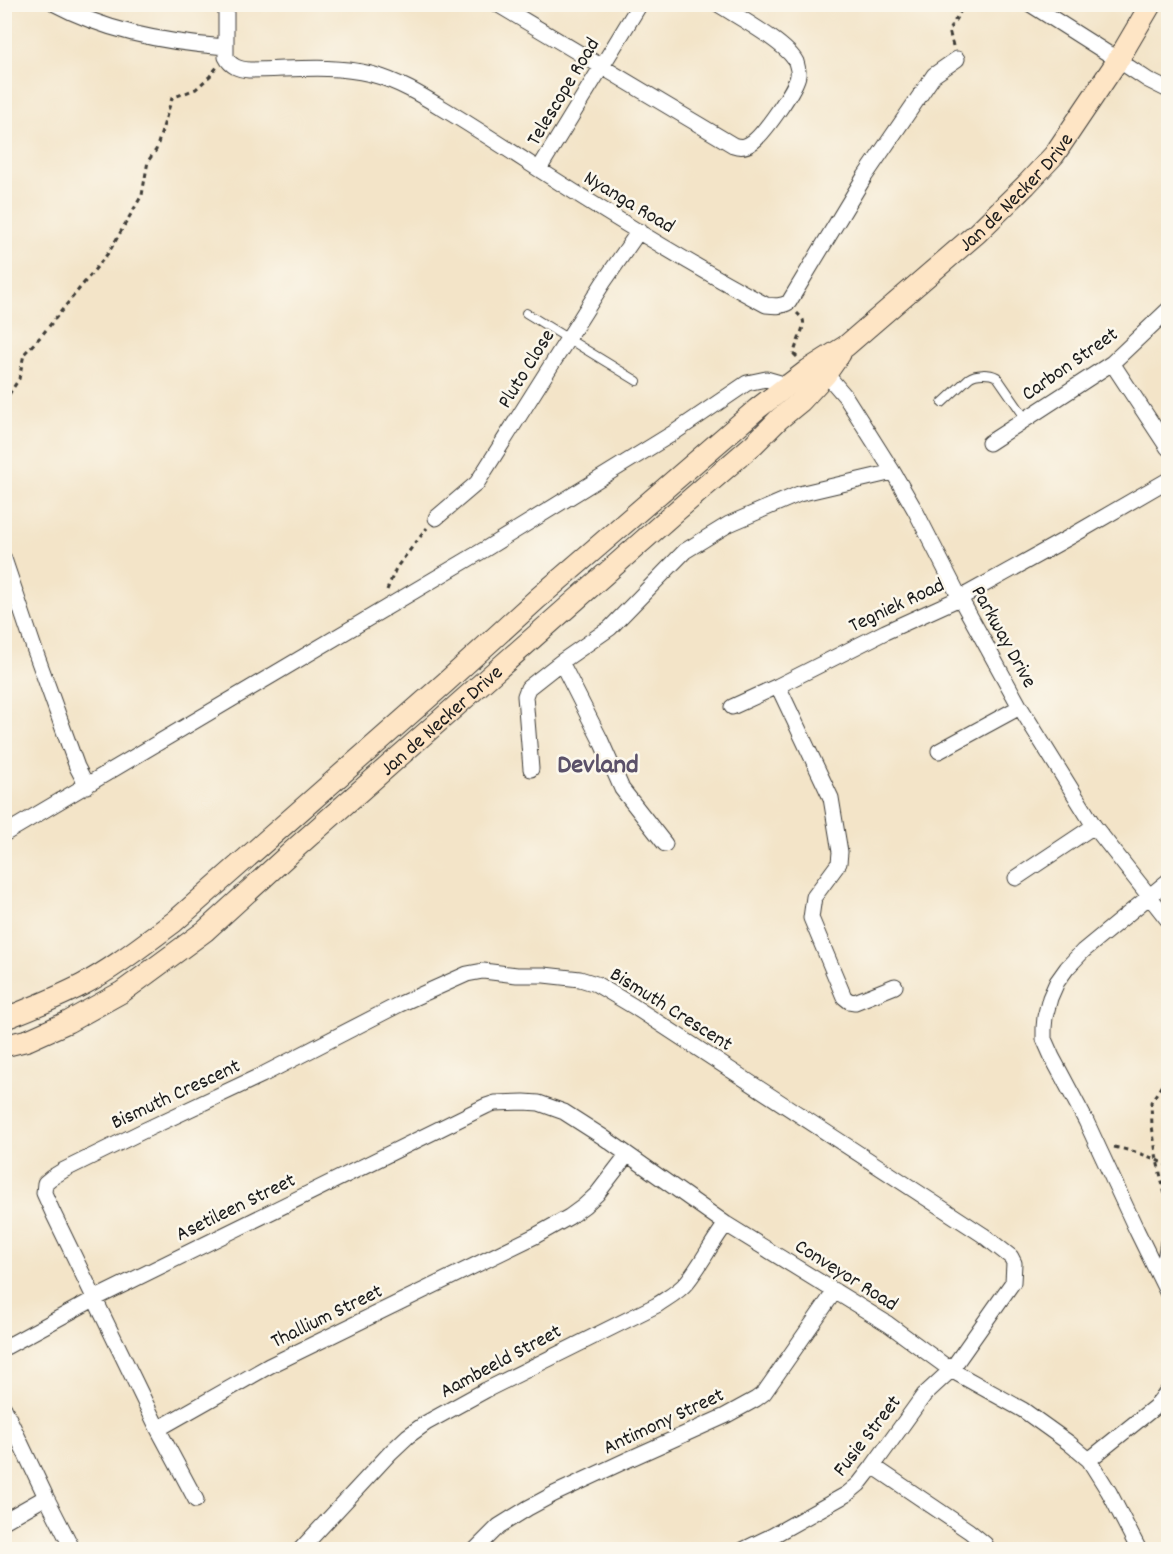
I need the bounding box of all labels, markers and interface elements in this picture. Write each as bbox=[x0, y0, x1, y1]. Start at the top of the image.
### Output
street label: Telescope Road bbox=[520, 33, 609, 152]
street label: Jan de Necker Drive bbox=[953, 128, 1083, 260]
street label: Nyanga Road bbox=[577, 165, 680, 243]
street label: Carbon Street bbox=[1016, 321, 1125, 410]
street label: Pluto Close bbox=[491, 324, 564, 415]
street label: Tegniek Road bbox=[845, 572, 950, 642]
street label: Parkway Drive bbox=[962, 581, 1043, 694]
street label: Jan de Necker Drive bbox=[375, 659, 511, 784]
district label: Devland bbox=[557, 747, 639, 786]
street label: Bismuth Crescent bbox=[603, 961, 738, 1060]
street label: Bismuth Crescent bbox=[107, 1053, 246, 1139]
street label: Asetileen Street bbox=[171, 1167, 302, 1251]
street label: Conveyor Road bbox=[788, 1233, 903, 1320]
street label: Thallium Street bbox=[266, 1278, 388, 1358]
street label: Aambeeld Street bbox=[435, 1318, 568, 1407]
street label: Antimony Street bbox=[599, 1381, 730, 1464]
street label: Fusie Street bbox=[827, 1390, 910, 1484]

